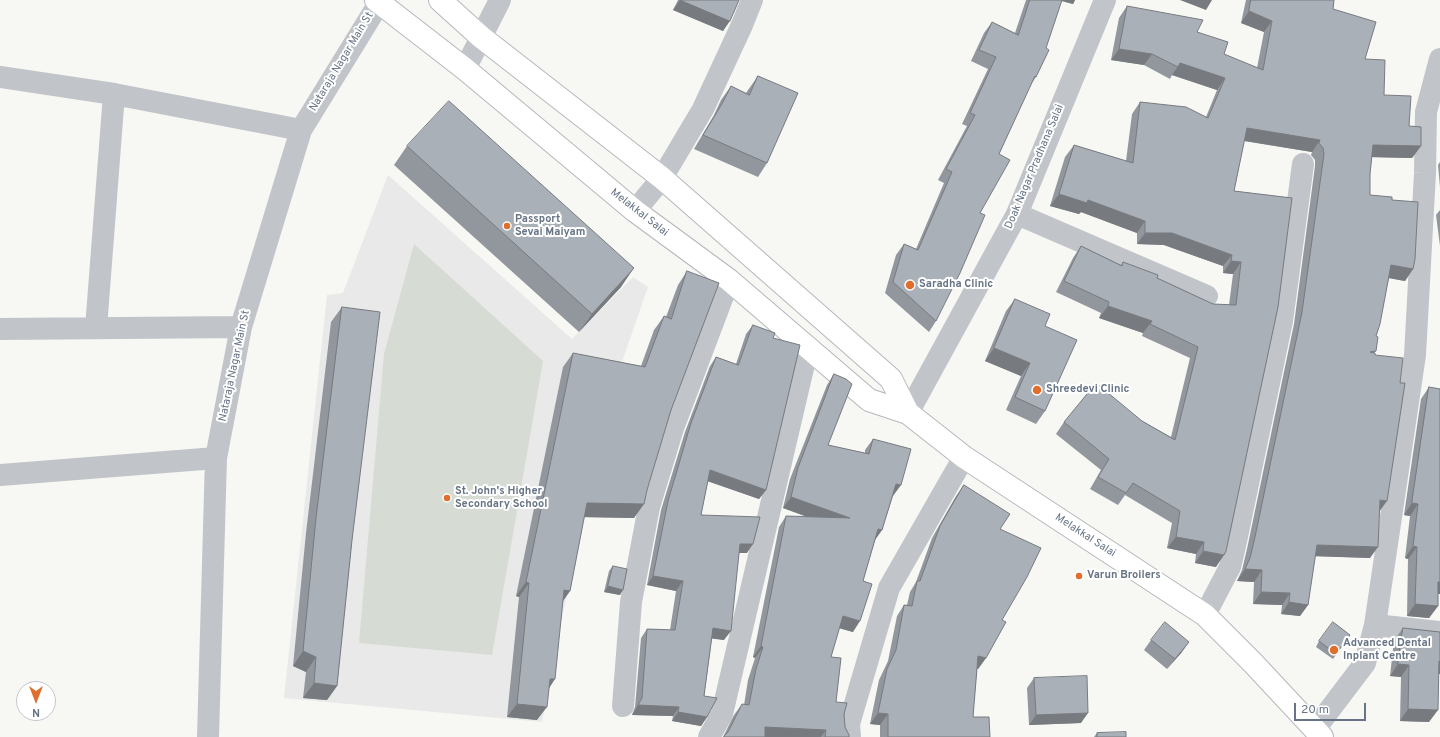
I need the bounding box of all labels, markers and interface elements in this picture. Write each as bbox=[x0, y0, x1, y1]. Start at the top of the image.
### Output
street label: Nataraja Nagar Main St bbox=[307, 10, 377, 114]
street label: Doak Nagar Pradhana Salai bbox=[1003, 103, 1067, 231]
street label: Melakkal Salai bbox=[607, 186, 671, 240]
place label: Passport Sevai Maiyam bbox=[515, 213, 585, 239]
marker: Passport Sevai Maiyam bbox=[502, 221, 512, 231]
place label: Saradha Clinic bbox=[919, 278, 993, 292]
marker: Saradha Clinic bbox=[904, 279, 916, 291]
street label: Nataraja Nagar Main St bbox=[217, 309, 253, 423]
place label: Shreedevi Clinic bbox=[1046, 383, 1129, 397]
marker: Shreedevi Clinic bbox=[1031, 384, 1043, 396]
place label: St. John's Higher Secondary School bbox=[455, 485, 548, 511]
marker: St. John's Higher Secondary School bbox=[442, 493, 452, 503]
street label: Melakkal Salai bbox=[1052, 511, 1118, 561]
place label: Varun Broilers bbox=[1087, 569, 1161, 583]
marker: Varun Broilers bbox=[1074, 571, 1084, 581]
place label: Advanced Dental Inplant Centre bbox=[1343, 637, 1431, 663]
marker: Advanced Dental Inplant Centre bbox=[1328, 644, 1340, 656]
north arrow bbox=[16, 681, 56, 721]
scale bar bbox=[1296, 695, 1368, 721]
text: 20 m bbox=[1301, 702, 1329, 718]
text: N bbox=[32, 705, 40, 719]

